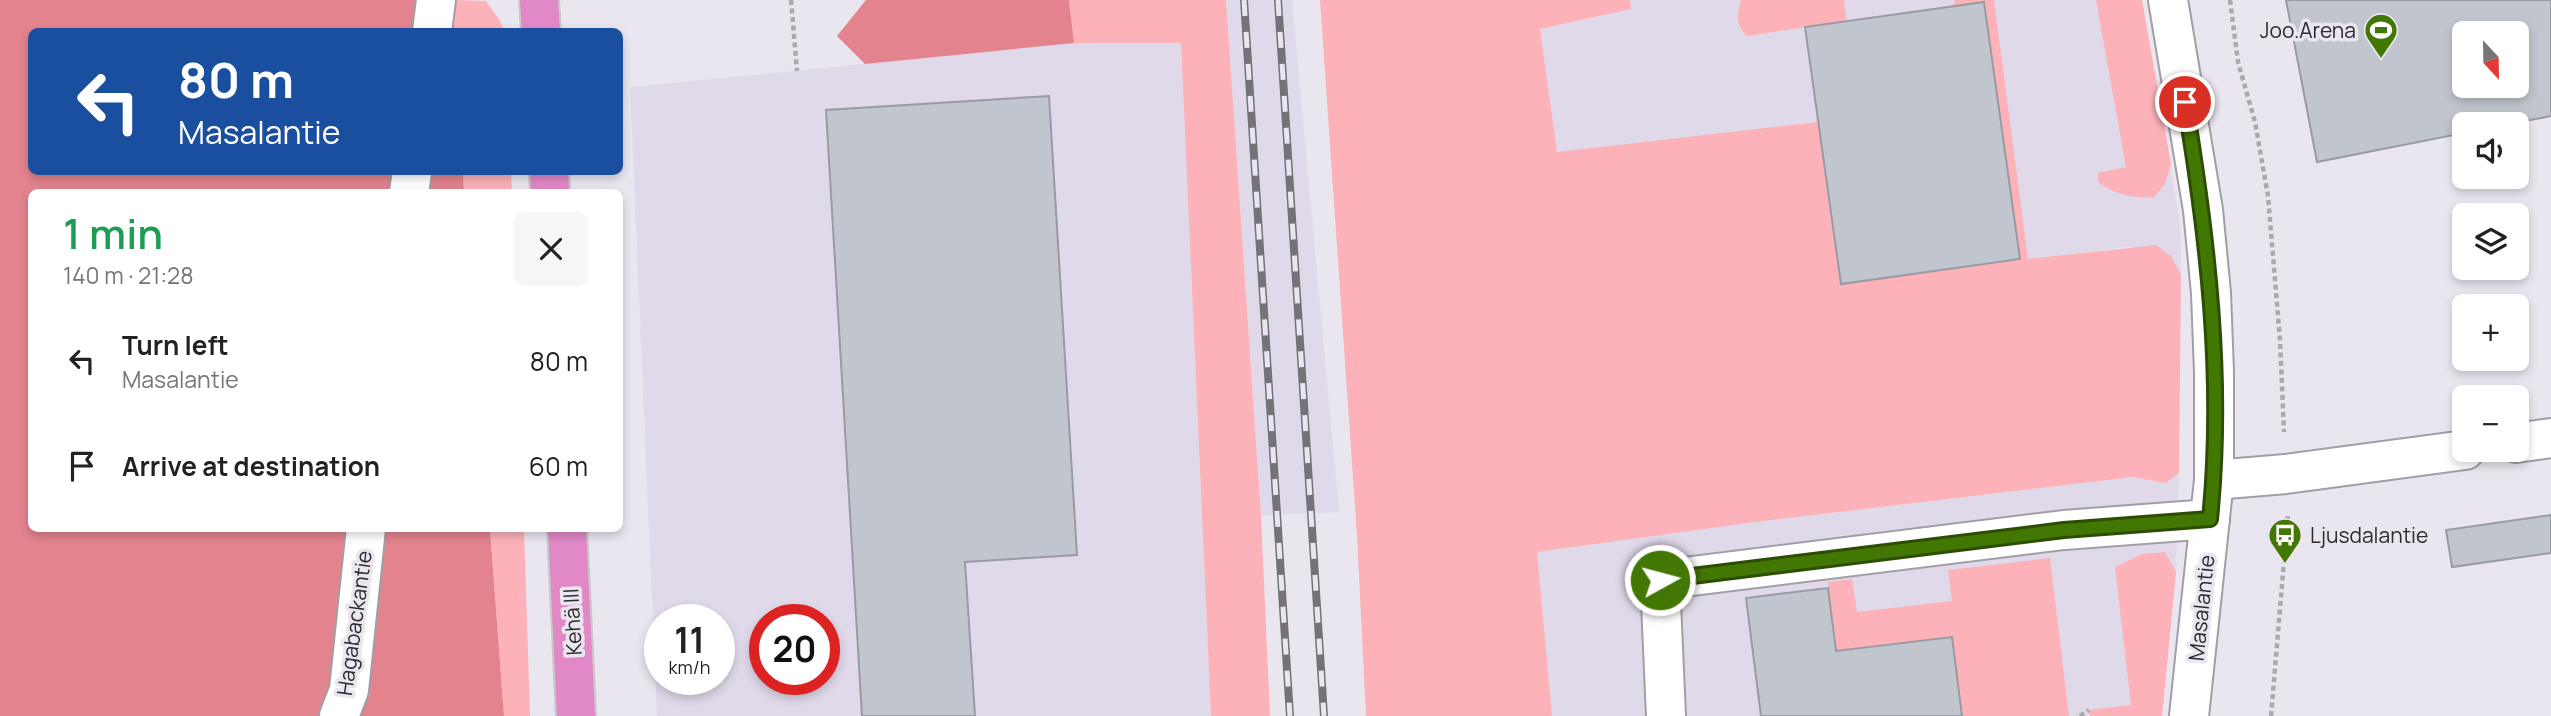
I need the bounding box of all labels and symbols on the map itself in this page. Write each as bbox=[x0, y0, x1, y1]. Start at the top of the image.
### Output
sports icon: Joo.Arena bbox=[2362, 11, 2400, 60]
place label: Joo.Arena bbox=[2260, 16, 2356, 44]
north arrow bbox=[2452, 21, 2529, 98]
pin bbox=[2155, 72, 2215, 132]
bus stop icon: Ljusdalantie bbox=[2266, 516, 2304, 565]
place label: Ljusdalantie bbox=[2310, 521, 2428, 549]
position arrow bbox=[1623, 543, 1697, 617]
street label: Hagabackantie bbox=[330, 549, 378, 697]
street label: Masalantie bbox=[2182, 554, 2220, 662]
street label: Kehä III bbox=[556, 588, 588, 656]
speed limit sign: 20 bbox=[749, 604, 840, 695]

